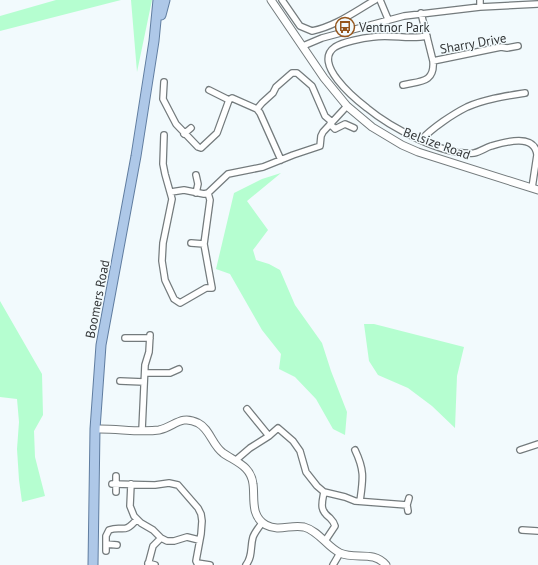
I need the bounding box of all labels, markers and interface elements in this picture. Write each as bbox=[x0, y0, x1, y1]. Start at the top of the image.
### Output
bus stop icon: Ventnor Park bbox=[334, 16, 356, 38]
place label: Ventnor Park bbox=[358, 19, 430, 36]
street label: Sharry Drive bbox=[438, 29, 508, 58]
street label: Belsize Road bbox=[401, 123, 473, 163]
street label: Boomers Road bbox=[82, 258, 113, 340]

